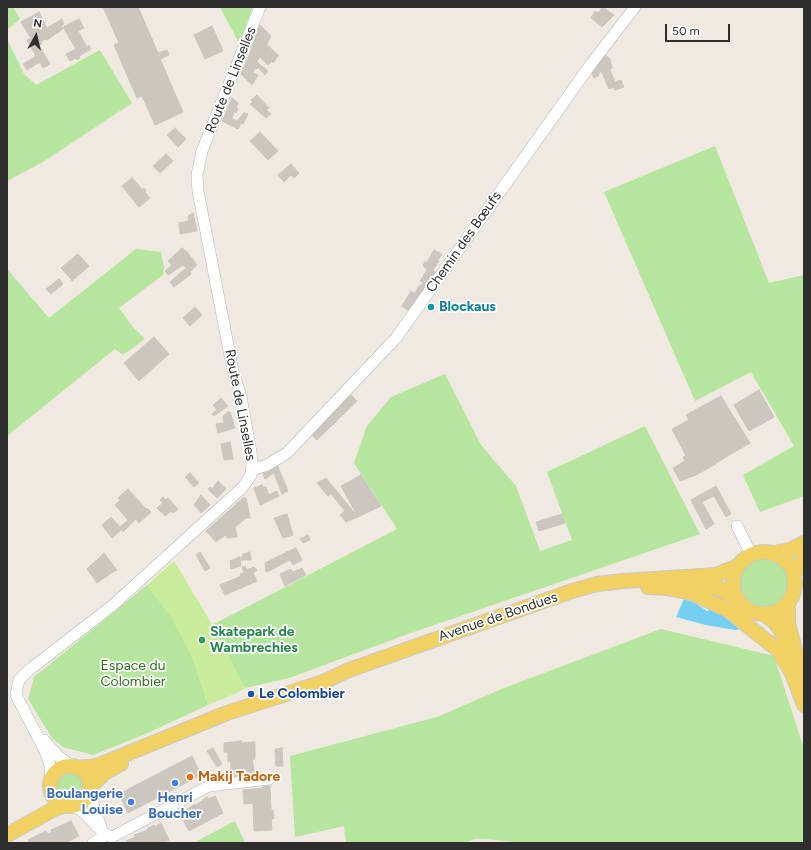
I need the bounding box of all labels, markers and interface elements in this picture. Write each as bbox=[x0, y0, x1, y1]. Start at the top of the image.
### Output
north arrow bbox=[16, 16, 56, 56]
scale bar bbox=[667, 16, 732, 42]
text: N bbox=[33, 17, 43, 31]
street label: Route de Linselles bbox=[202, 24, 260, 136]
text: 50 m bbox=[672, 24, 700, 38]
street label: Chemin des Bœufs bbox=[423, 188, 505, 296]
place label: Blockaus bbox=[439, 299, 496, 315]
marker: Blockaus bbox=[426, 302, 436, 312]
street label: Route de Linselles bbox=[221, 348, 259, 462]
street label: Avenue de Bondues bbox=[436, 589, 560, 645]
place label: Skatepark de Wambrechies bbox=[210, 624, 298, 656]
marker: Skatepark de Wambrechies bbox=[197, 635, 207, 645]
park label: Espace du Colombier bbox=[100, 658, 166, 690]
place label: Le Colombier bbox=[259, 686, 345, 702]
marker: Le Colombier bbox=[246, 689, 256, 699]
place label: Makij Tadore bbox=[198, 769, 280, 785]
marker: Makij Tadore bbox=[185, 772, 195, 782]
marker: Henri Boucher bbox=[170, 778, 180, 788]
place label: Boulangerie Louise bbox=[47, 786, 123, 818]
place label: Henri Boucher bbox=[148, 790, 202, 822]
marker: Boulangerie Louise bbox=[126, 797, 136, 807]

